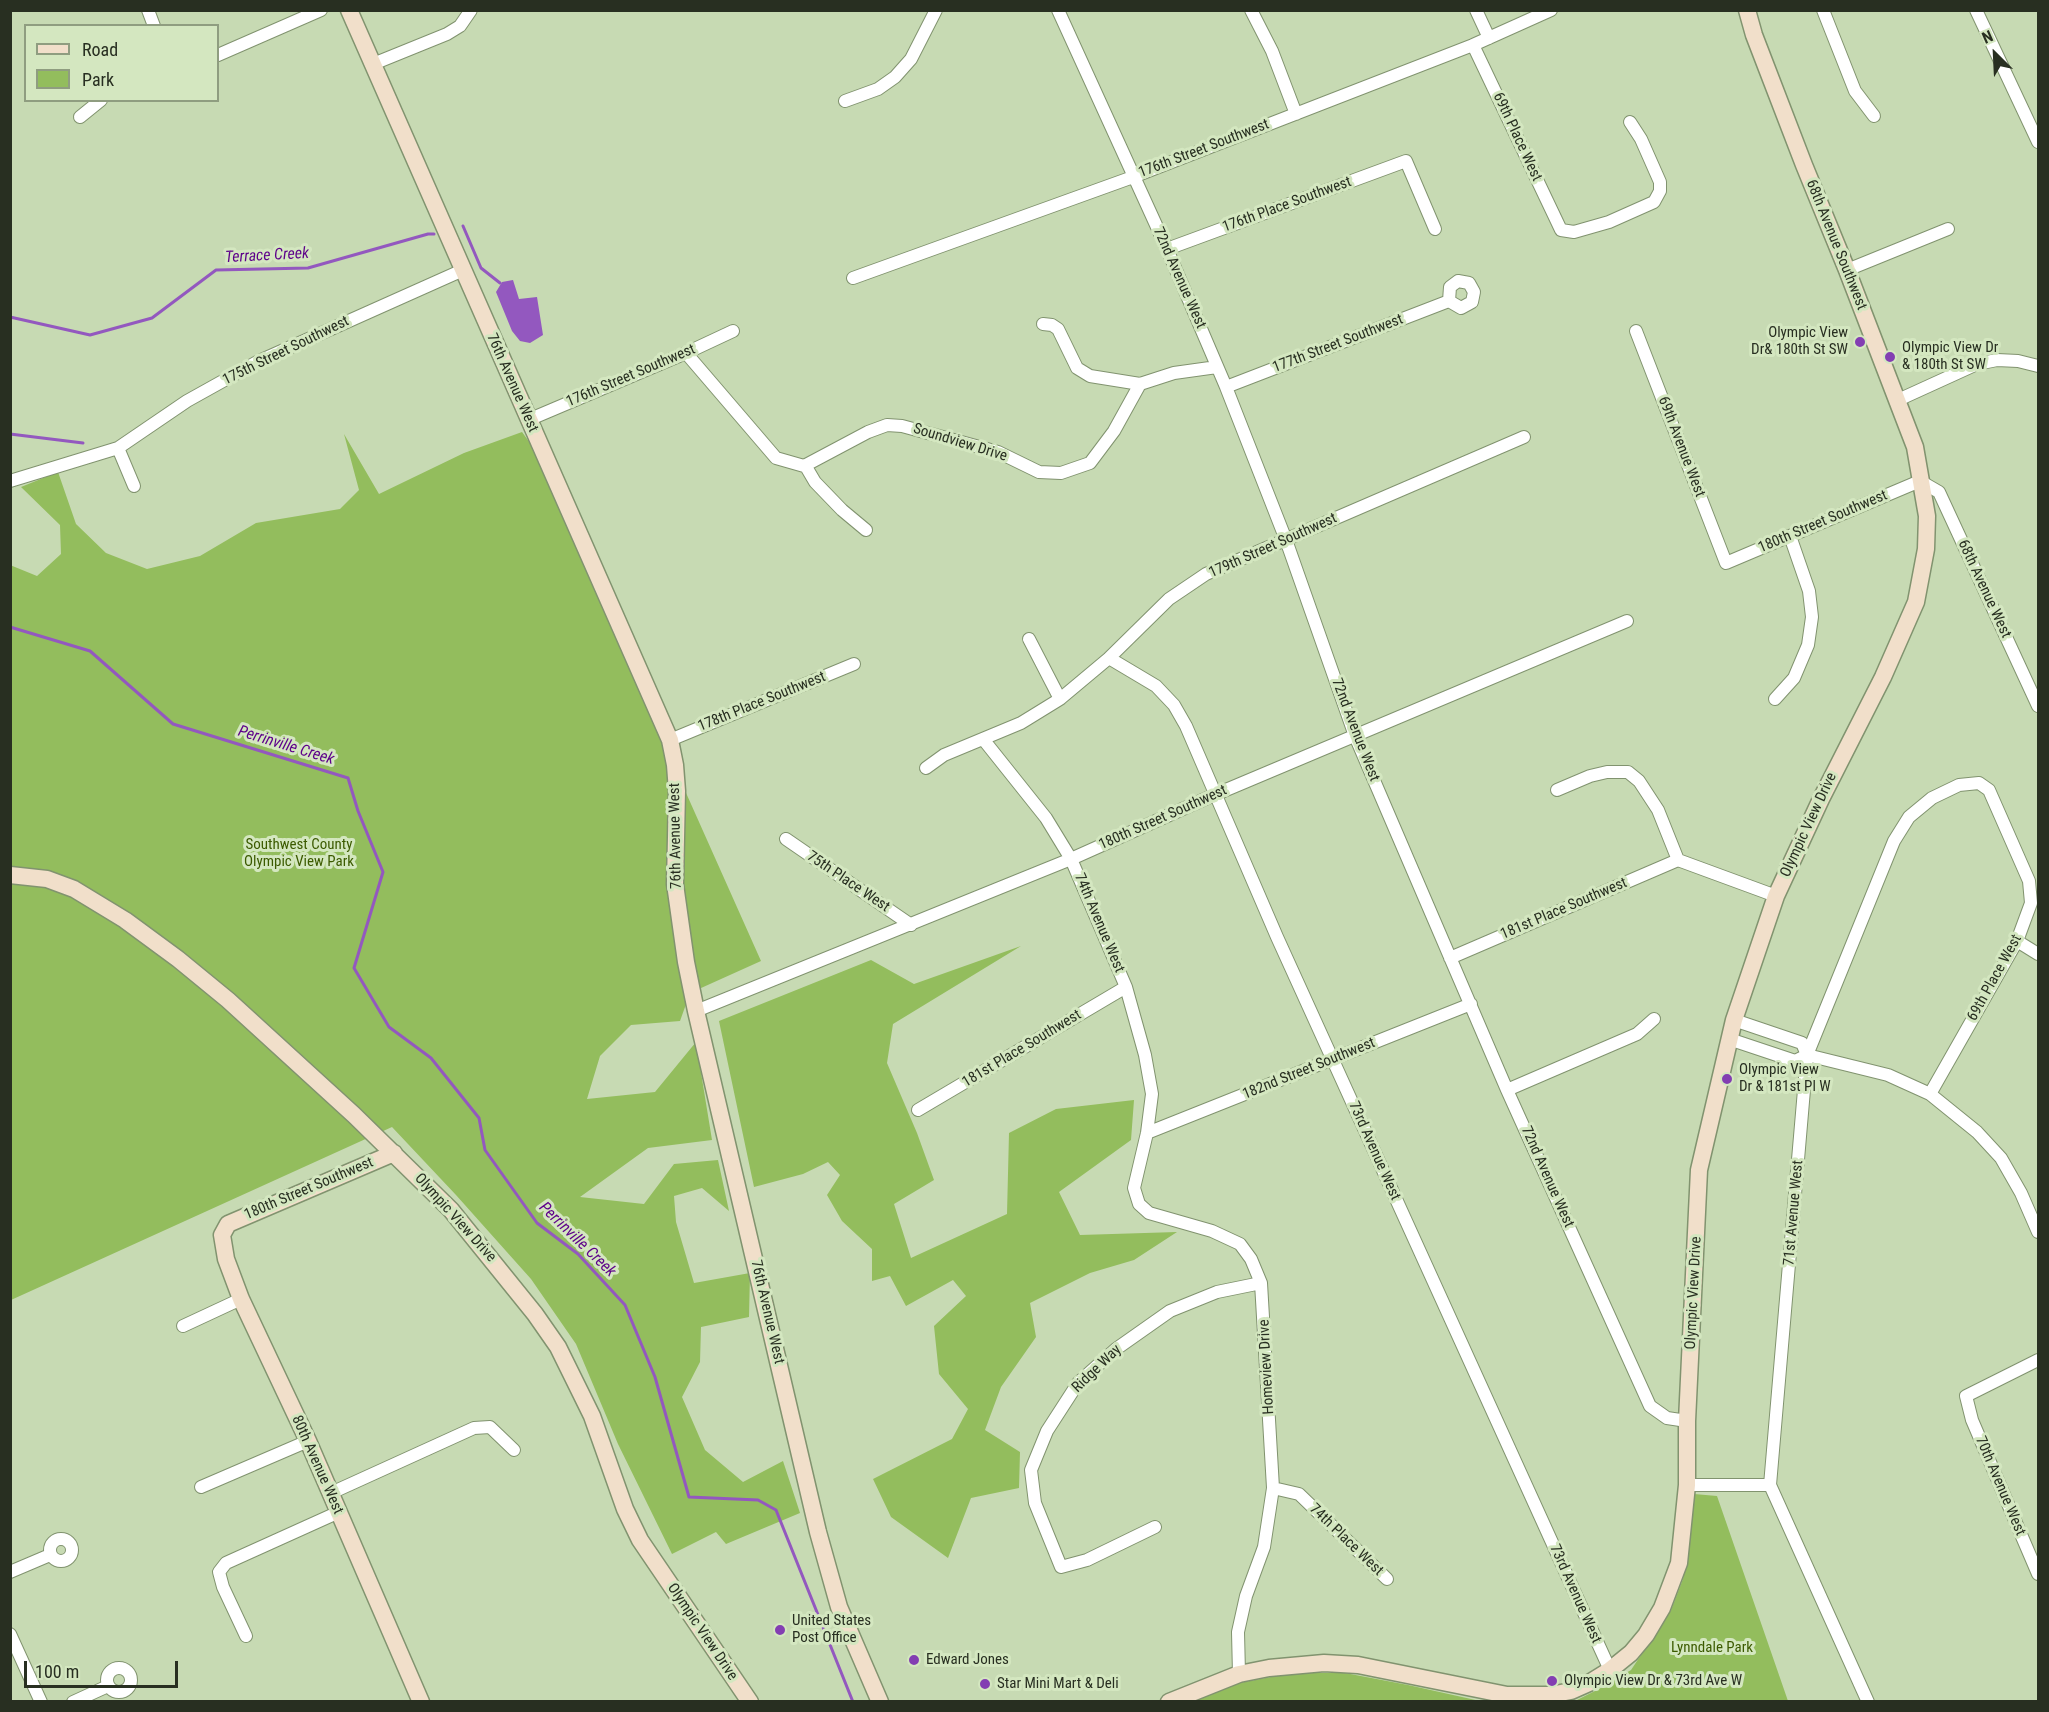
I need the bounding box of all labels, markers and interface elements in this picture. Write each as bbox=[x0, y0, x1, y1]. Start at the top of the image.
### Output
legend bbox=[24, 24, 219, 102]
north arrow bbox=[1965, 24, 2025, 84]
text: N bbox=[1979, 26, 1996, 48]
text: Road bbox=[82, 39, 118, 60]
text: Park bbox=[82, 69, 114, 90]
street label: 69th Place West bbox=[1489, 90, 1545, 184]
street label: 176th Street Southwest bbox=[1136, 116, 1272, 182]
street label: 176th Place Southwest bbox=[1220, 173, 1354, 237]
street label: 68th Avenue Southwest bbox=[1802, 177, 1870, 313]
street label: 72nd Avenue West bbox=[1149, 225, 1209, 331]
water label: Terrace Creek bbox=[224, 244, 310, 268]
street label: 177th Street Southwest bbox=[1270, 311, 1406, 377]
street label: 175th Street Southwest bbox=[220, 313, 352, 389]
place label: Olympic View Dr& 180th St SW bbox=[1751, 324, 1848, 359]
street label: 76th Avenue West bbox=[482, 331, 542, 435]
marker: Olympic View Dr& 180th St SW bbox=[1853, 335, 1867, 349]
place label: Olympic View Dr & 180th St SW bbox=[1902, 339, 1998, 374]
street label: 176th Street Southwest bbox=[564, 341, 698, 411]
marker: Olympic View Dr & 180th St SW bbox=[1883, 350, 1897, 364]
street label: 69th Avenue West bbox=[1654, 394, 1708, 500]
street label: Soundview Drive bbox=[911, 420, 1009, 466]
street label: 180th Street Southwest bbox=[1756, 487, 1890, 557]
street label: 179th Street Southwest bbox=[1206, 510, 1340, 582]
street label: 68th Avenue West bbox=[1953, 537, 2015, 641]
street label: 178th Place Southwest bbox=[696, 668, 828, 736]
street label: 72nd Avenue West bbox=[1327, 676, 1383, 784]
water label: Perrinville Creek bbox=[236, 722, 336, 770]
street label: Olympic View Drive bbox=[1777, 770, 1841, 880]
street label: 180th Street Southwest bbox=[1096, 782, 1230, 854]
street label: 76th Avenue West bbox=[666, 783, 686, 889]
park label: Southwest County Olympic View Park bbox=[244, 836, 354, 871]
street label: 75th Place West bbox=[803, 848, 893, 916]
street label: 74th Avenue West bbox=[1070, 871, 1128, 975]
street label: 181st Place Southwest bbox=[1498, 874, 1630, 944]
street label: 69th Place West bbox=[1964, 932, 2026, 1024]
street label: 181st Place Southwest bbox=[959, 1006, 1085, 1092]
street label: 182nd Street Southwest bbox=[1240, 1034, 1378, 1104]
place label: Olympic View Dr & 181st Pl W bbox=[1739, 1061, 1831, 1096]
marker: Olympic View Dr & 181st Pl W bbox=[1720, 1072, 1734, 1086]
street label: 73rd Avenue West bbox=[1344, 1099, 1404, 1203]
street label: 72nd Avenue West bbox=[1517, 1124, 1577, 1230]
street label: 180th Street Southwest bbox=[242, 1154, 376, 1224]
street label: 71st Avenue West bbox=[1780, 1160, 1808, 1266]
street label: Olympic View Drive bbox=[410, 1170, 500, 1266]
water label: Perrinville Creek bbox=[535, 1199, 619, 1281]
street label: Olympic View Drive bbox=[1682, 1236, 1706, 1350]
street label: 76th Avenue West bbox=[746, 1258, 788, 1366]
street label: Homeview Drive bbox=[1256, 1319, 1278, 1415]
street label: Ridge Way bbox=[1069, 1341, 1125, 1397]
street label: 80th Avenue West bbox=[287, 1413, 347, 1517]
street label: 70th Avenue West bbox=[1971, 1434, 2029, 1538]
street label: 74th Place West bbox=[1305, 1500, 1387, 1580]
street label: 73rd Avenue West bbox=[1545, 1542, 1605, 1646]
street label: Olympic View Drive bbox=[663, 1580, 741, 1684]
place label: United States Post Office bbox=[792, 1612, 871, 1647]
marker: United States Post Office bbox=[773, 1623, 787, 1637]
park label: Lynndale Park bbox=[1671, 1639, 1753, 1657]
scale bar bbox=[27, 1649, 182, 1687]
place label: Edward Jones bbox=[926, 1651, 1009, 1669]
marker: Edward Jones bbox=[907, 1653, 921, 1667]
text: 100 m bbox=[35, 1661, 79, 1682]
place label: Olympic View Dr & 73rd Ave W bbox=[1564, 1672, 1742, 1690]
marker: Olympic View Dr & 73rd Ave W bbox=[1545, 1674, 1559, 1688]
place label: Star Mini Mart & Deli bbox=[997, 1675, 1119, 1693]
marker: Star Mini Mart & Deli bbox=[978, 1677, 992, 1691]

